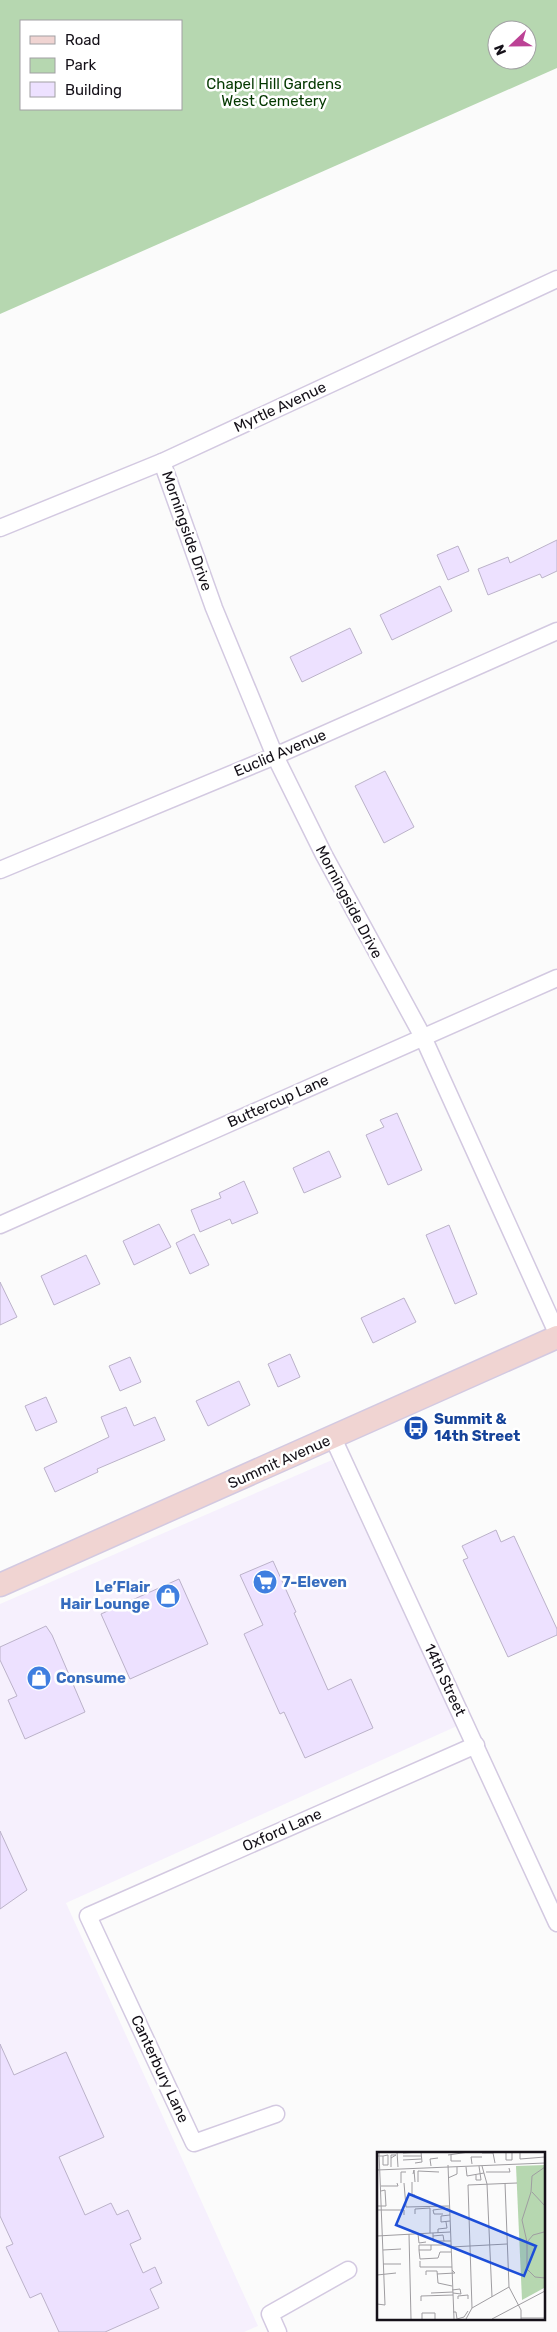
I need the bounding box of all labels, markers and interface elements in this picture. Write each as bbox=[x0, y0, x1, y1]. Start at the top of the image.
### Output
legend bbox=[20, 20, 182, 110]
north arrow bbox=[487, 20, 537, 70]
text: Road bbox=[65, 31, 101, 49]
text: N bbox=[491, 42, 510, 58]
text: Park bbox=[65, 56, 96, 74]
park label: Chapel Hill Gardens West Cemetery bbox=[206, 75, 342, 110]
text: Building bbox=[65, 81, 122, 99]
street label: Myrtle Avenue bbox=[231, 378, 329, 436]
street label: Morningside Drive bbox=[158, 469, 216, 593]
street label: Euclid Avenue bbox=[231, 726, 329, 780]
street label: Morningside Drive bbox=[312, 842, 386, 962]
street label: Buttercup Lane bbox=[225, 1071, 331, 1131]
place label: Summit & 14th Street bbox=[434, 1410, 520, 1445]
bus stop icon: Summit & 14th Street bbox=[403, 1415, 429, 1441]
street label: Summit Avenue bbox=[225, 1431, 333, 1493]
supermarket icon: 7-Eleven bbox=[252, 1569, 278, 1595]
place label: 7-Eleven bbox=[282, 1573, 347, 1591]
place label: Le’Flair Hair Lounge bbox=[60, 1578, 150, 1613]
shop icon: Le’Flair Hair Lounge bbox=[155, 1583, 181, 1609]
street label: 14th Street bbox=[420, 1641, 470, 1719]
shop icon: Consume bbox=[26, 1665, 52, 1691]
place label: Consume bbox=[56, 1669, 126, 1687]
street label: Oxford Lane bbox=[240, 1805, 324, 1855]
street label: Canterbury Lane bbox=[127, 2012, 193, 2126]
inset map bbox=[377, 2152, 544, 2320]

